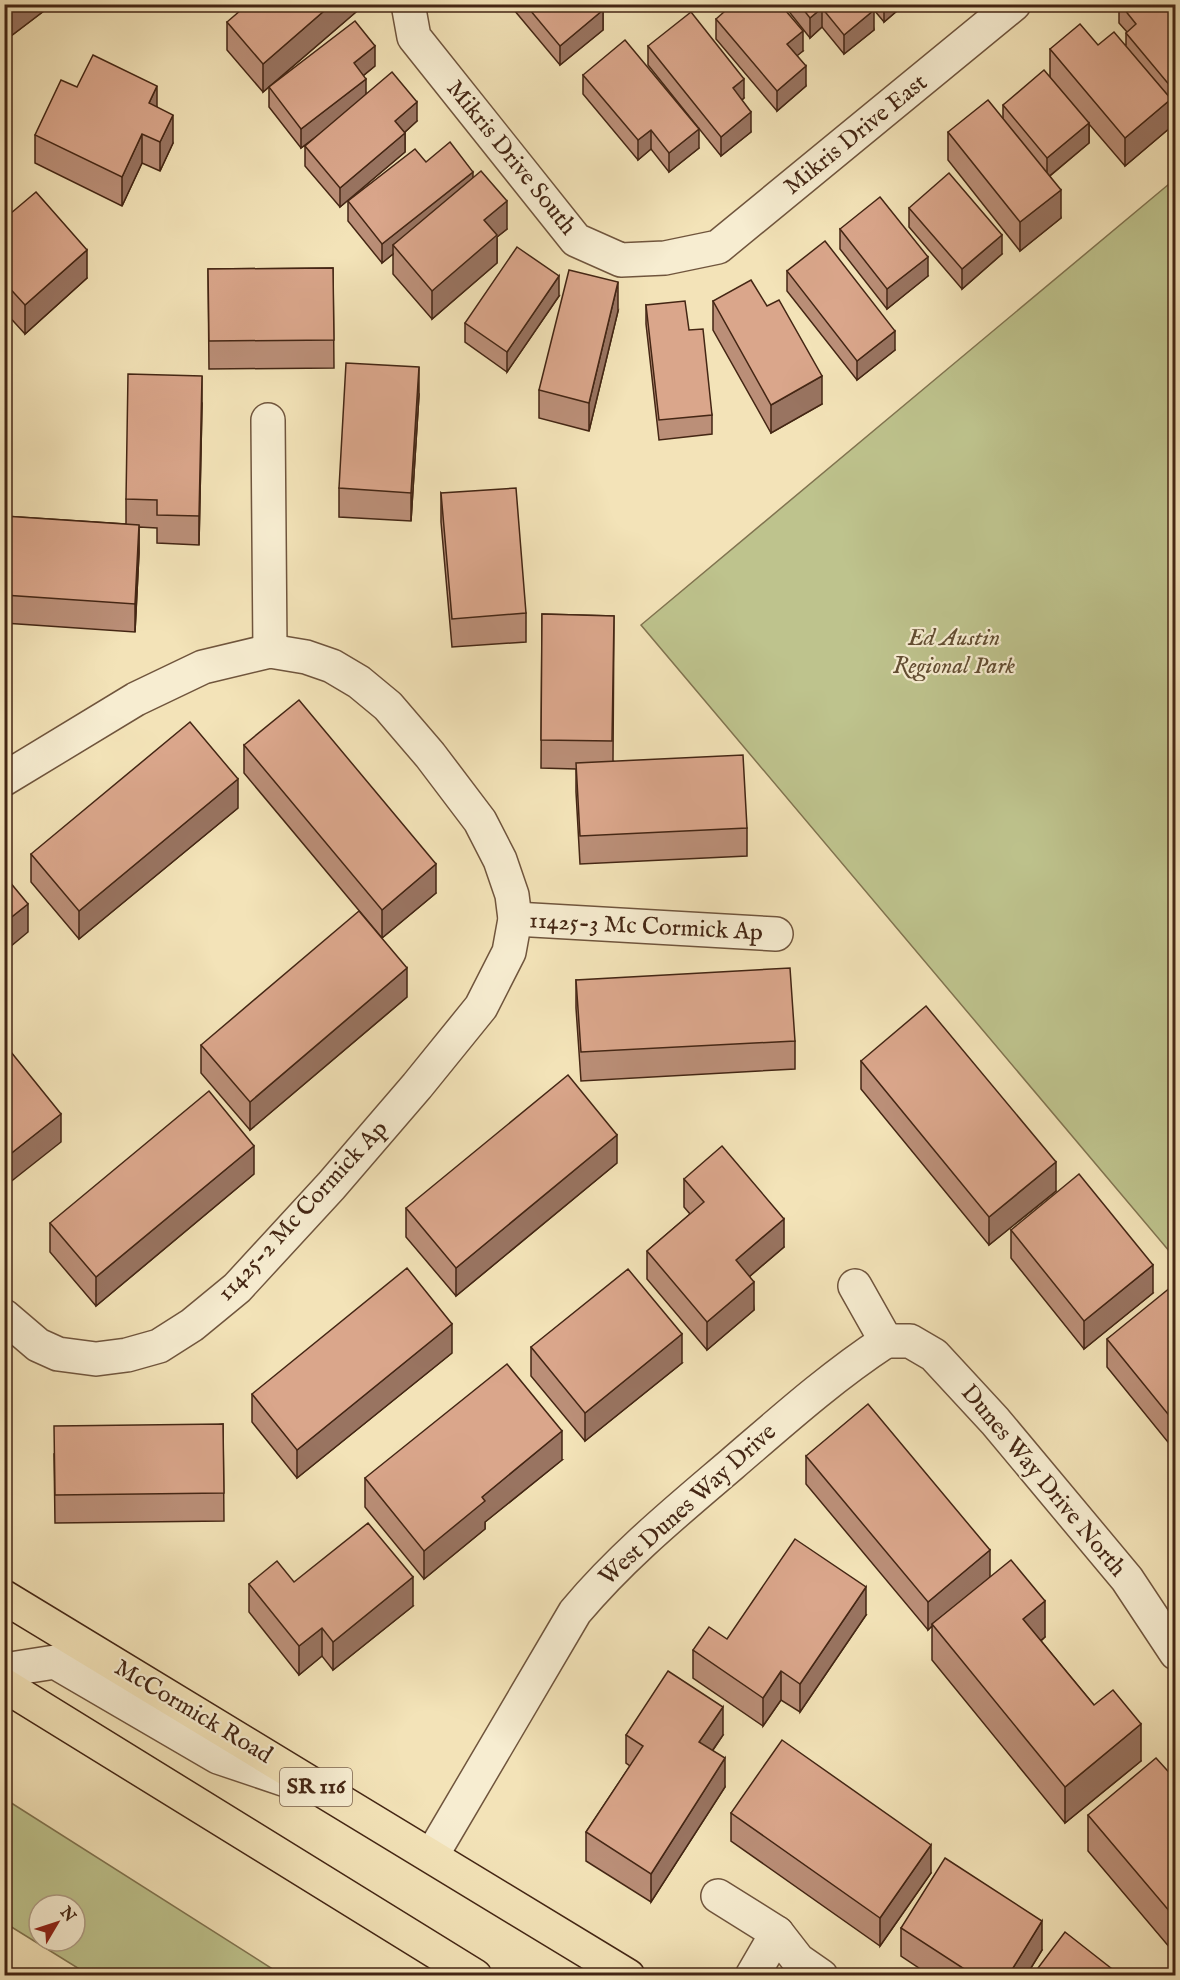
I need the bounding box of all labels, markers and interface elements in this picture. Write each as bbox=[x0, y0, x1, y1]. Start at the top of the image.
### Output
street label: Mikris Drive East bbox=[778, 68, 934, 202]
street label: Mikris Drive South bbox=[439, 74, 583, 242]
park label: Ed Austin Regional Park bbox=[893, 623, 1016, 682]
street label: 11425-3 Mc Cormick Ap bbox=[528, 905, 764, 949]
street label: 11425-2 Mc Cormick Ap bbox=[211, 1114, 395, 1308]
street label: Dunes Way Drive North bbox=[953, 1378, 1133, 1584]
street label: West Dunes Way Drive bbox=[593, 1417, 783, 1593]
street label: McCormick Road bbox=[108, 1653, 278, 1772]
road number: SR 116 bbox=[280, 1768, 352, 1806]
north arrow bbox=[27, 1893, 87, 1953]
text: N bbox=[54, 1902, 79, 1927]

